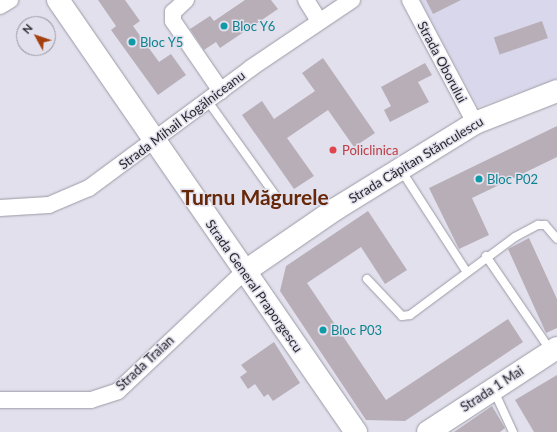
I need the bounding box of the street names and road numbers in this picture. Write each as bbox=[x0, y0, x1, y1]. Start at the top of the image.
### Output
street label: Strada Oborului bbox=[414, 19, 470, 105]
street label: Strada Mihail Kogălniceanu bbox=[116, 67, 248, 173]
street label: Strada Căpitan Stănculescu bbox=[346, 114, 486, 206]
street label: Strada General Praporgescu bbox=[202, 217, 306, 355]
street label: Strada Traian bbox=[113, 332, 177, 394]
street label: Strada 1 Mai bbox=[458, 363, 526, 415]

